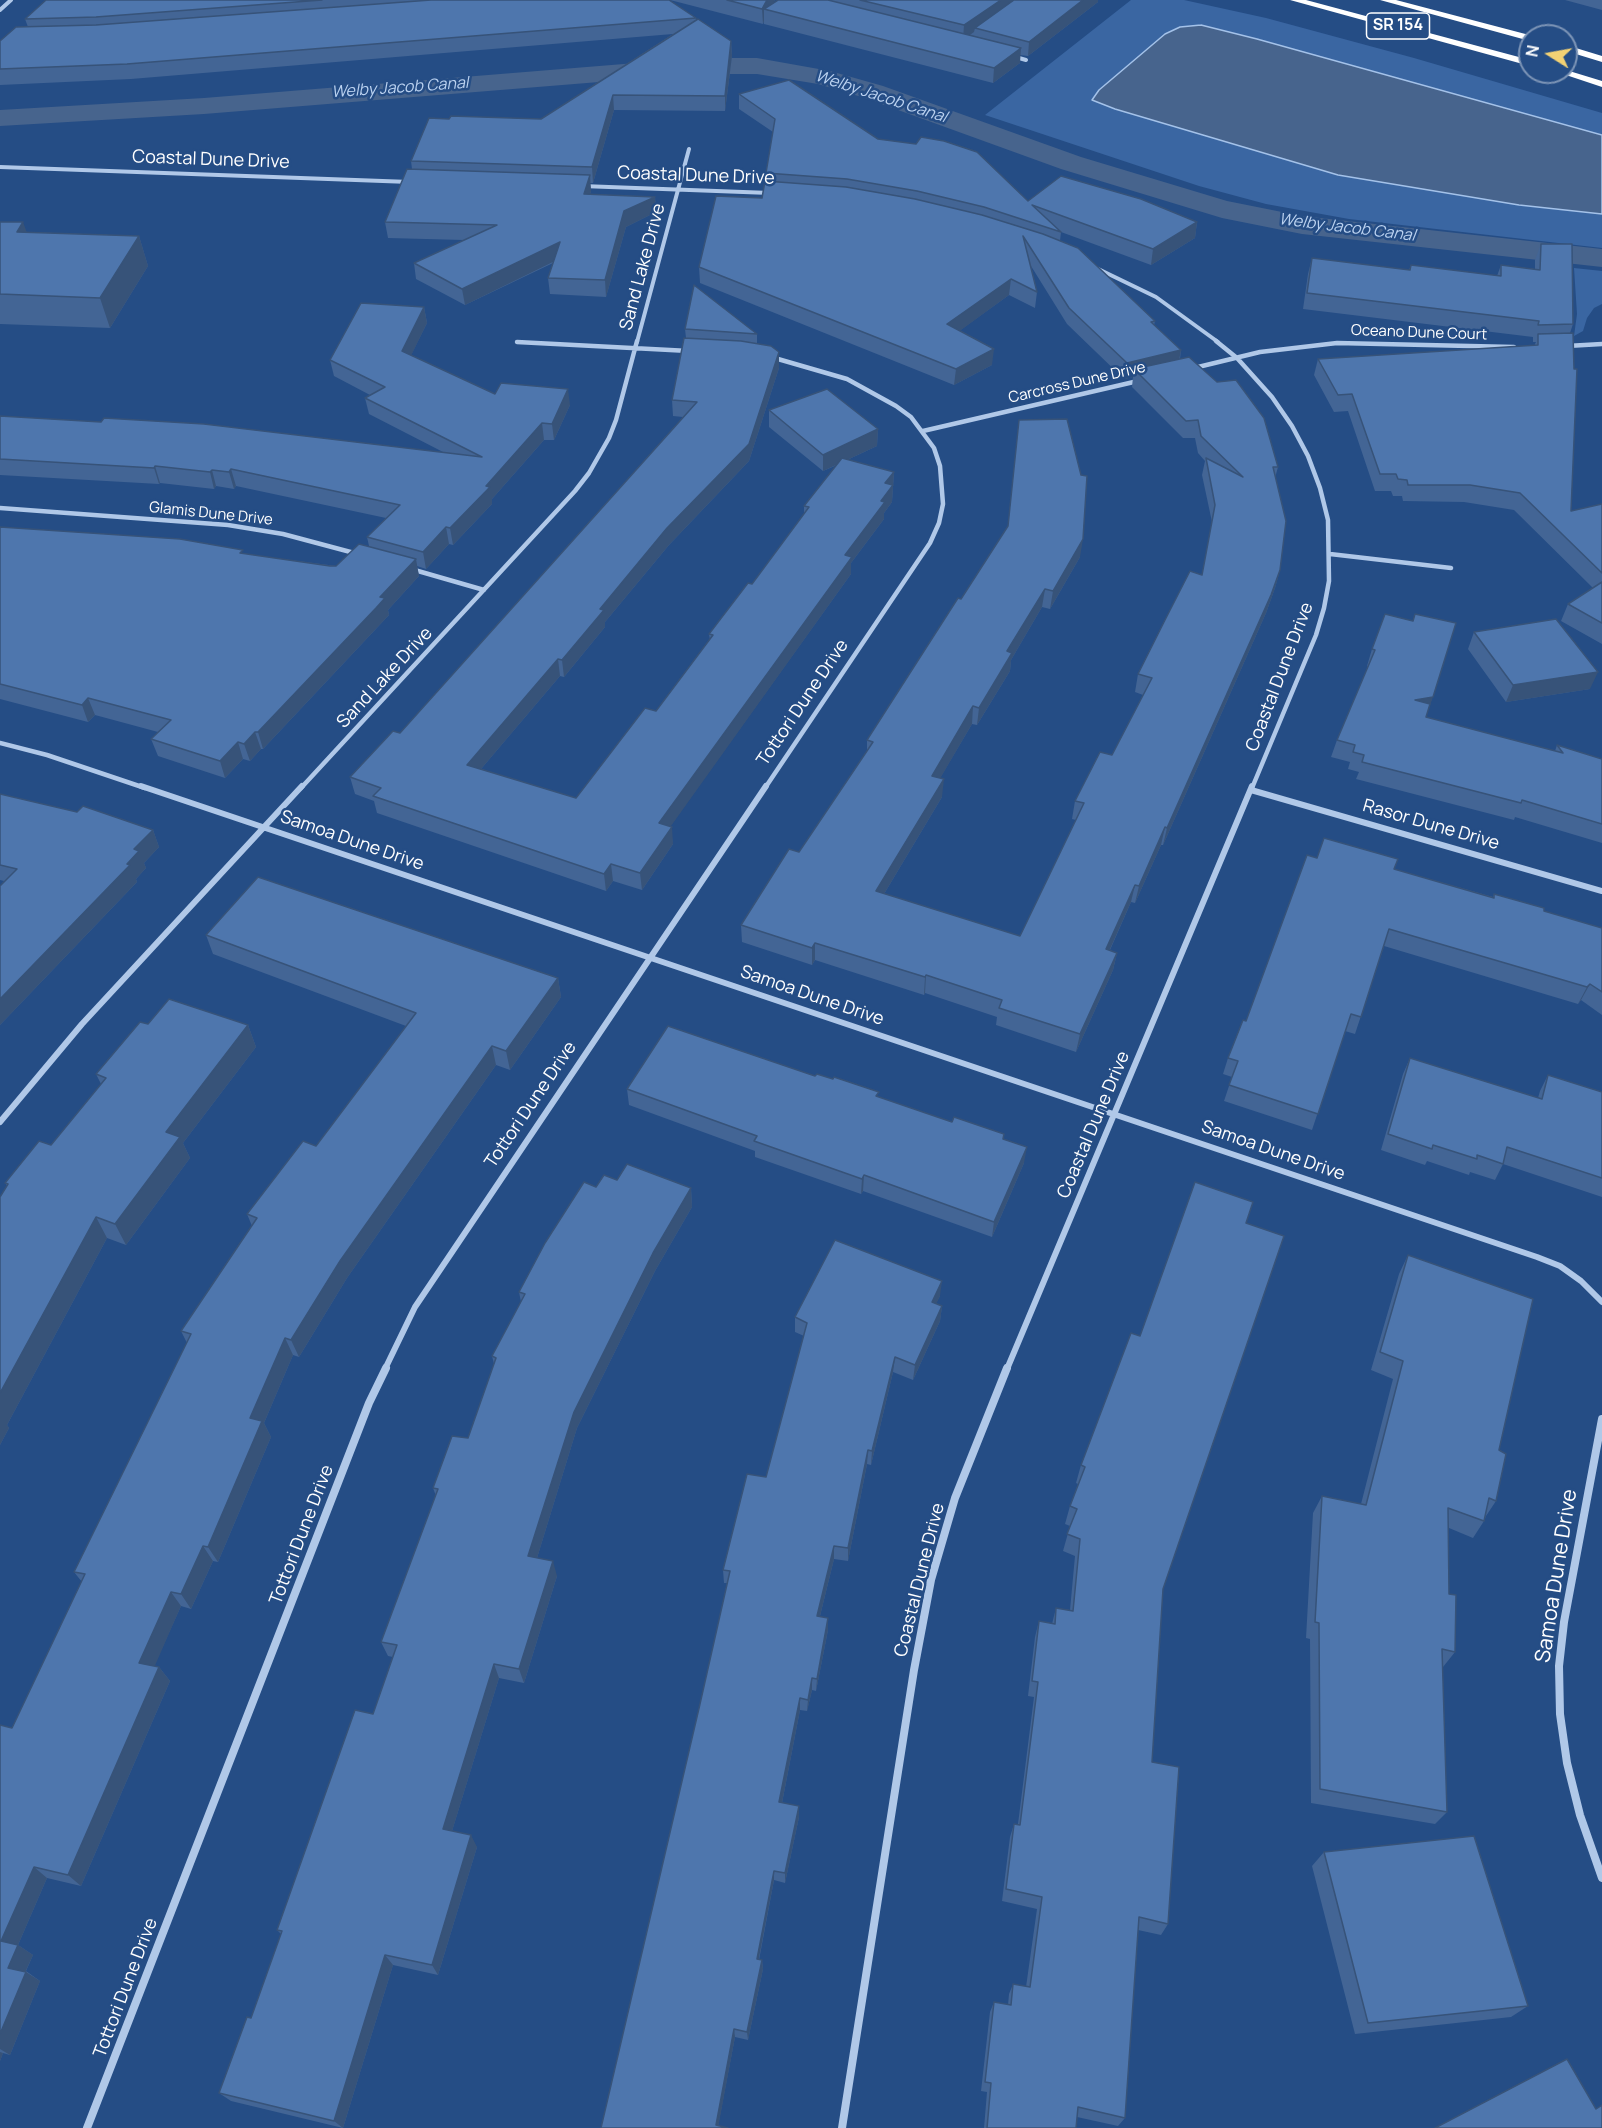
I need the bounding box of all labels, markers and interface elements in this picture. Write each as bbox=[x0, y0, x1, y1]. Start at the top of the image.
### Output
road number: SR 154 bbox=[1366, 13, 1430, 39]
north arrow bbox=[1518, 24, 1578, 84]
text: N bbox=[1520, 43, 1544, 59]
water label: Welby Jacob Canal bbox=[813, 67, 949, 127]
water label: Welby Jacob Canal bbox=[331, 74, 469, 102]
street label: Coastal Dune Drive bbox=[132, 146, 290, 174]
street label: Coastal Dune Drive bbox=[617, 162, 775, 190]
street label: Sand Lake Drive bbox=[616, 201, 670, 333]
water label: Welby Jacob Canal bbox=[1278, 210, 1416, 246]
street label: Oceano Dune Court bbox=[1351, 322, 1487, 344]
street label: Carcross Dune Drive bbox=[1007, 358, 1147, 408]
street label: Glamis Dune Drive bbox=[148, 499, 274, 529]
street label: Coastal Dune Drive bbox=[1242, 600, 1318, 754]
street label: Sand Lake Drive bbox=[333, 623, 437, 733]
street label: Tottori Dune Drive bbox=[753, 636, 853, 770]
street label: Rasor Dune Drive bbox=[1360, 795, 1502, 855]
street label: Samoa Dune Drive bbox=[277, 806, 427, 876]
street label: Samoa Dune Drive bbox=[737, 961, 887, 1031]
street label: Tottori Dune Drive bbox=[481, 1038, 581, 1172]
street label: Coastal Dune Drive bbox=[1053, 1048, 1135, 1202]
street label: Samoa Dune Drive bbox=[1198, 1116, 1348, 1186]
street label: Tottori Dune Drive bbox=[265, 1462, 339, 1608]
street label: Samoa Dune Drive bbox=[1531, 1488, 1583, 1664]
street label: Coastal Dune Drive bbox=[890, 1501, 950, 1659]
street label: Tottori Dune Drive bbox=[89, 1915, 163, 2061]

